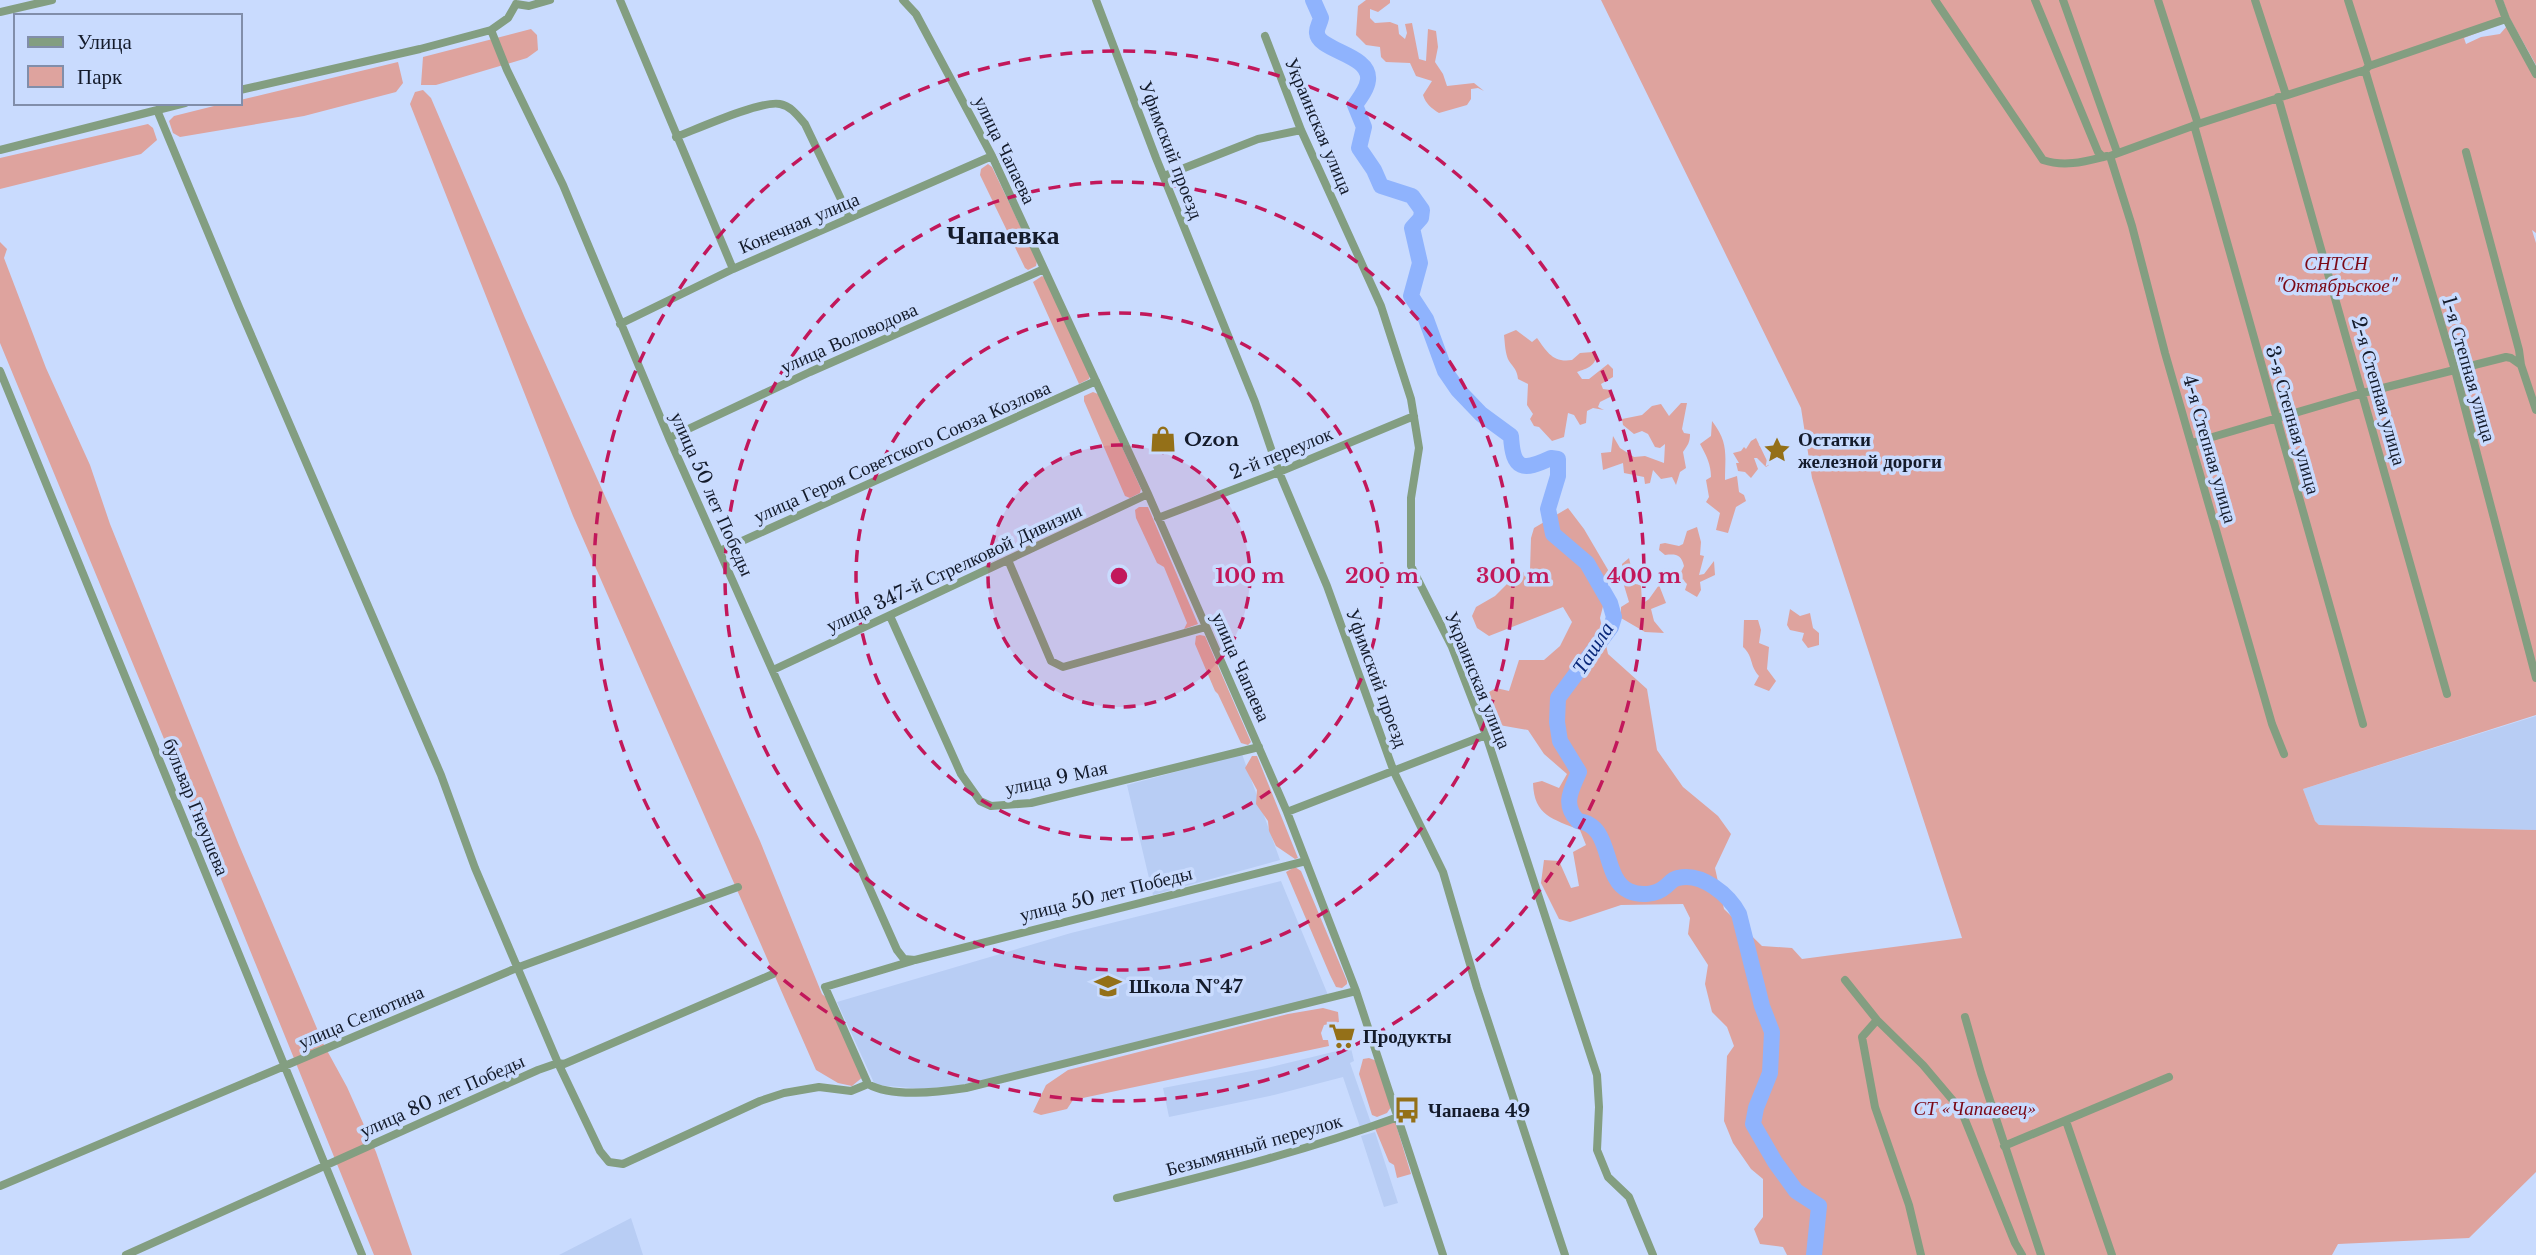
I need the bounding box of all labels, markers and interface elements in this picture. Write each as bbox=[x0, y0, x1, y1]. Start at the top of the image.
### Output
legend bbox=[14, 14, 242, 105]
text: Улица bbox=[77, 29, 132, 55]
street label: Украинская улица bbox=[1280, 54, 1358, 198]
text: Парк bbox=[77, 64, 123, 90]
street label: Уфимский проезд bbox=[1134, 78, 1208, 223]
street label: улица Чапаева bbox=[969, 92, 1041, 208]
street label: Конечная улица bbox=[735, 187, 863, 259]
district label: Чапаевка bbox=[947, 219, 1059, 251]
park label: СНТСН "Октябрьское" bbox=[2275, 252, 2399, 297]
street label: 1-я Степная улица bbox=[2437, 293, 2501, 445]
street label: улица Воловодова bbox=[777, 297, 922, 378]
street label: 2-я Степная улица bbox=[2347, 314, 2411, 469]
street label: 3-я Степная улица bbox=[2261, 343, 2325, 498]
street label: 4-я Степная улица bbox=[2178, 372, 2242, 526]
street label: улица Героя Советского Союза Козлова bbox=[750, 376, 1054, 528]
street label: улица 50 лет Победы bbox=[665, 408, 759, 580]
street label: 2-й переулок bbox=[1226, 422, 1337, 484]
shop icon: Ozon bbox=[1148, 424, 1178, 454]
place label: Ozon bbox=[1184, 428, 1239, 451]
place label: Остатки железной дороги bbox=[1798, 428, 1942, 473]
place icon: Остатки железной дороги bbox=[1762, 435, 1792, 465]
street label: улица 347-й Стрелковой Дивизии bbox=[823, 499, 1085, 637]
text: 100 m bbox=[1215, 563, 1285, 589]
text: 200 m bbox=[1345, 563, 1419, 589]
text: 300 m bbox=[1476, 563, 1550, 589]
text: 400 m bbox=[1607, 563, 1681, 589]
centre of rings bbox=[1107, 564, 1131, 588]
street label: Уфимский проезд bbox=[1341, 605, 1413, 751]
street label: Украинская улица bbox=[1440, 608, 1516, 753]
street label: улица Чапаева bbox=[1207, 609, 1276, 726]
water label: Ташла bbox=[1567, 617, 1619, 679]
street label: бульвар Гнеушева bbox=[158, 735, 234, 880]
street label: улица 9 Мая bbox=[1003, 756, 1110, 800]
street label: улица 50 лет Победы bbox=[1017, 861, 1195, 927]
school or university icon: Школа №47 bbox=[1093, 971, 1123, 1001]
place label: Школа №47 bbox=[1129, 975, 1244, 998]
street label: улица Селютина bbox=[295, 980, 428, 1054]
supermarket icon: Продукты bbox=[1327, 1021, 1357, 1051]
place label: Продукты bbox=[1363, 1025, 1452, 1048]
street label: улица 80 лет Победы bbox=[356, 1049, 528, 1143]
bus stop icon: Чапаева 49 bbox=[1392, 1095, 1422, 1125]
park label: СТ «Чапаевец» bbox=[1914, 1097, 2036, 1120]
place label: Чапаева 49 bbox=[1428, 1099, 1530, 1122]
street label: Безымянный переулок bbox=[1163, 1109, 1346, 1181]

